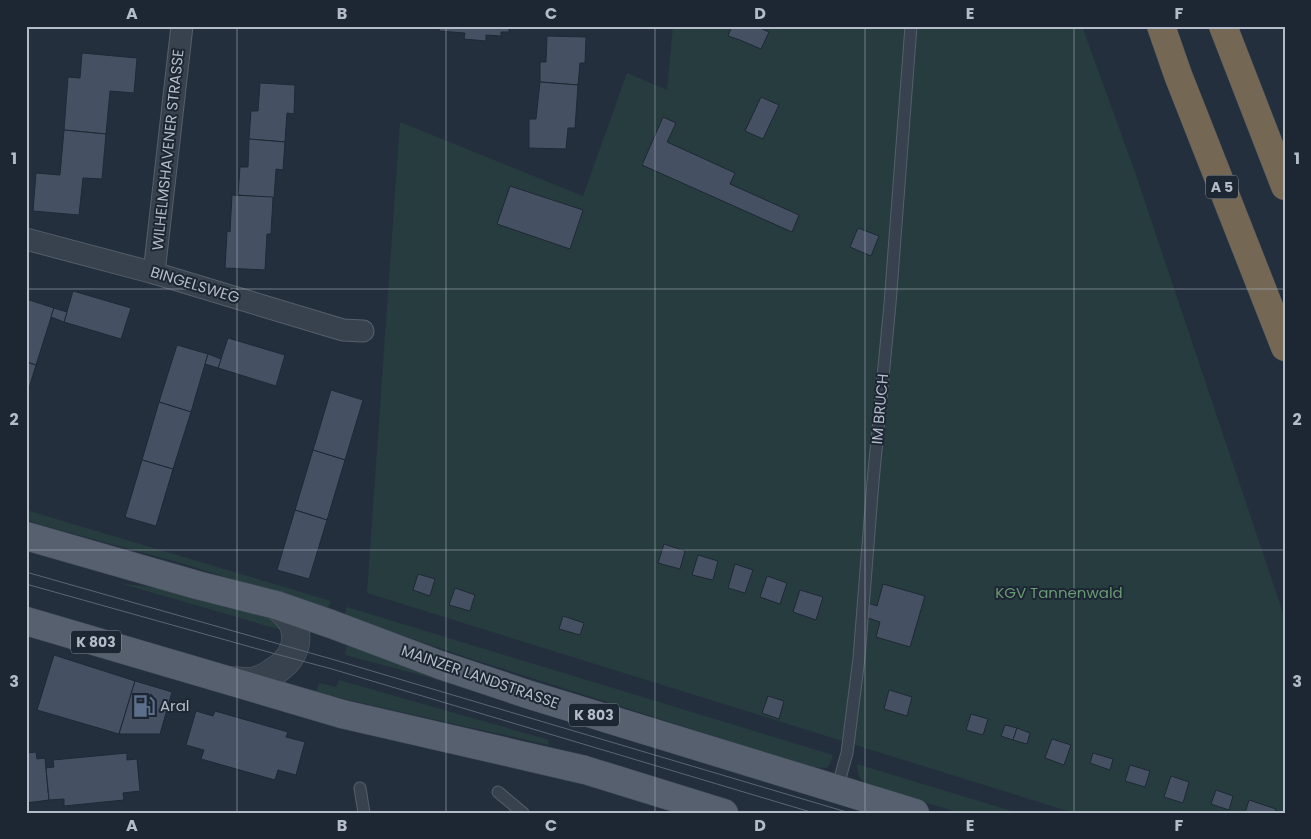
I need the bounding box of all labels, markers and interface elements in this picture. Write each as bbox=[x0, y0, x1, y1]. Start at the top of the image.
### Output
text: A bbox=[126, 2, 138, 25]
text: B bbox=[337, 2, 347, 25]
text: C bbox=[545, 2, 557, 25]
text: D bbox=[754, 2, 766, 25]
text: E bbox=[966, 2, 974, 25]
text: F bbox=[1175, 2, 1184, 25]
street label: WILHELMSHAVENER STRASSE bbox=[146, 48, 189, 252]
text: 1 bbox=[11, 147, 17, 170]
text: 1 bbox=[1294, 147, 1300, 170]
road number: A 5 bbox=[1206, 176, 1238, 198]
street label: BINGELSWEG bbox=[148, 261, 243, 308]
street label: IM BRUCH bbox=[866, 373, 893, 445]
text: 2 bbox=[9, 408, 19, 431]
text: 2 bbox=[1292, 408, 1302, 431]
park label: KGV Tannenwald bbox=[995, 582, 1123, 603]
road number: K 803 bbox=[71, 630, 121, 654]
street label: MAINZER LANDSTRASSE bbox=[399, 640, 562, 713]
text: 3 bbox=[9, 670, 19, 693]
text: 3 bbox=[1292, 670, 1302, 693]
fuel station icon: Aral bbox=[131, 693, 157, 719]
place label: Aral bbox=[160, 695, 190, 716]
road number: K 803 bbox=[569, 704, 619, 726]
text: A bbox=[126, 814, 138, 837]
text: B bbox=[337, 814, 347, 837]
text: C bbox=[545, 814, 557, 837]
text: D bbox=[754, 814, 766, 837]
text: E bbox=[966, 814, 974, 837]
text: F bbox=[1175, 814, 1184, 837]

